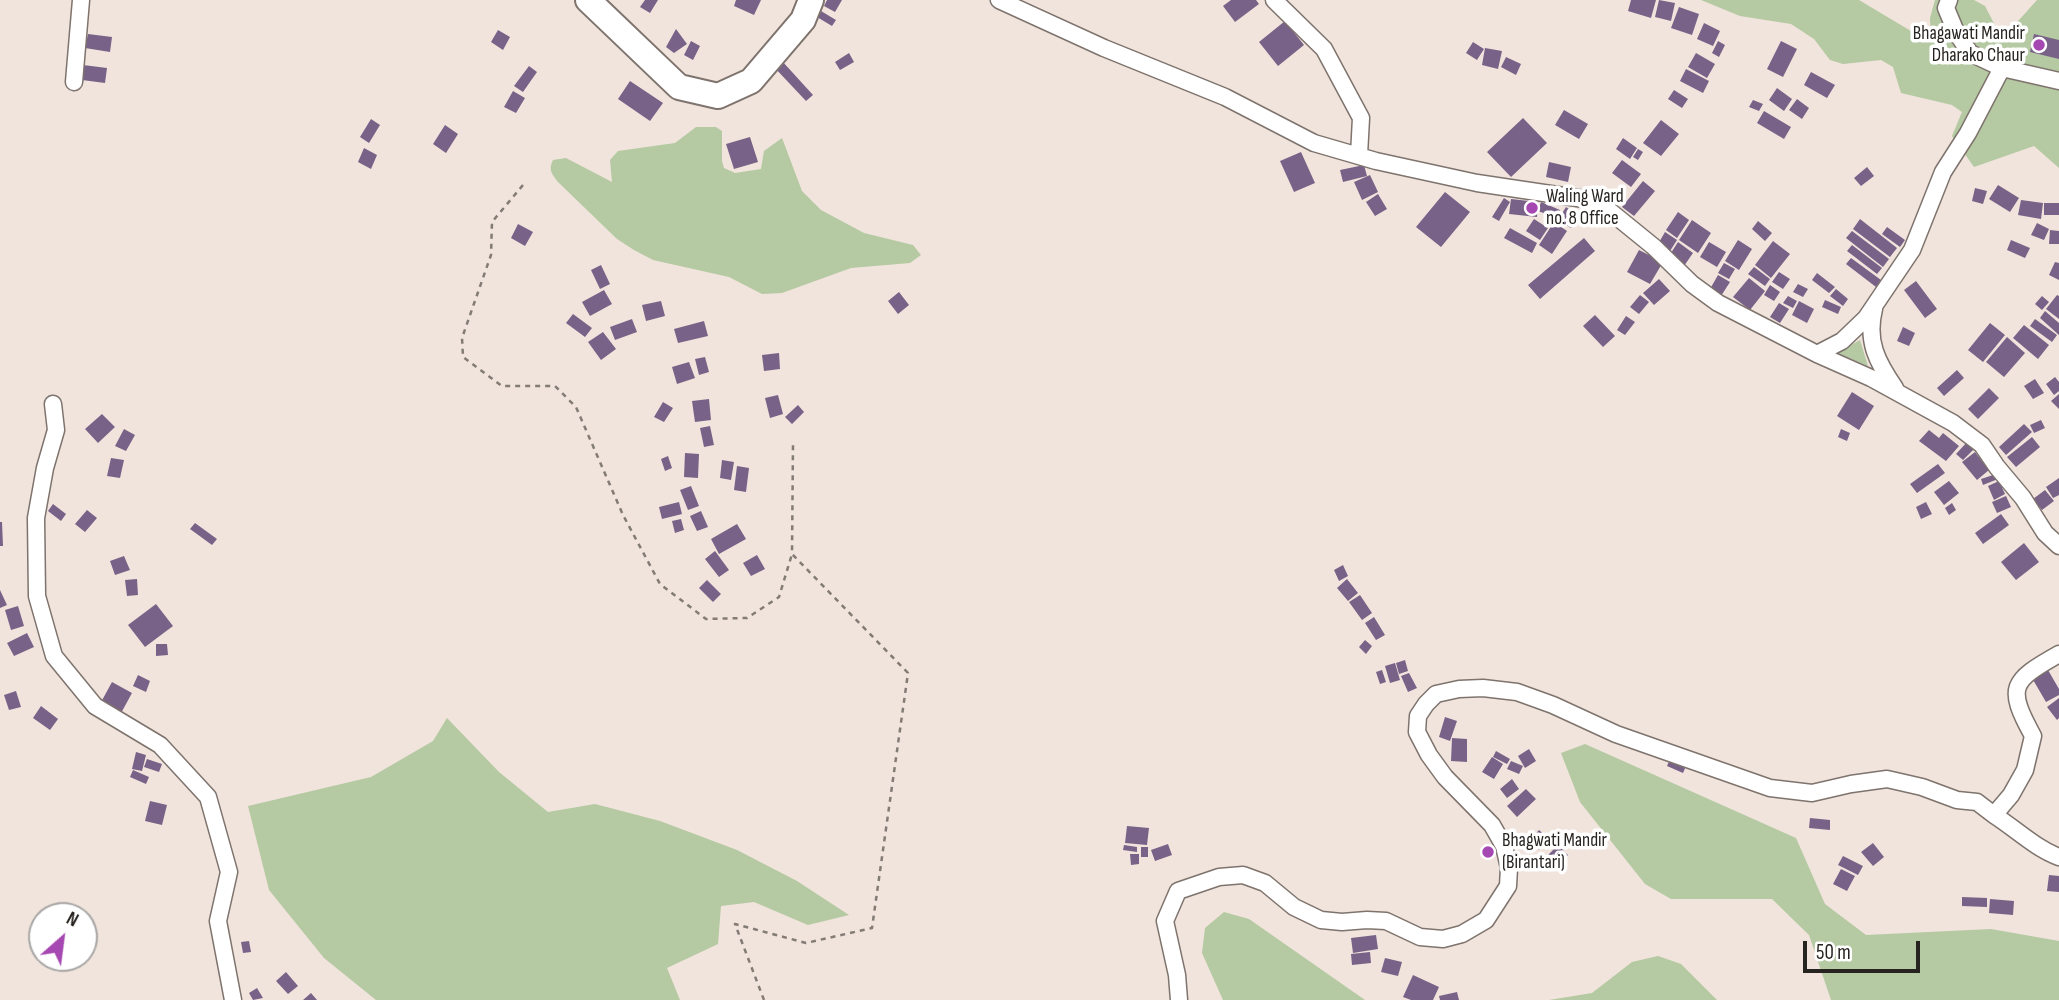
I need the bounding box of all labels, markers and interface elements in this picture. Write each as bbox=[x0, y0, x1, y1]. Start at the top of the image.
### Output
place label: Bhagawati Mandir Dharako Chaur bbox=[1913, 23, 2025, 67]
marker: Bhagawati Mandir Dharako Chaur bbox=[2031, 37, 2047, 53]
place label: Waling Ward no. 8 Office bbox=[1546, 186, 1624, 230]
marker: Waling Ward no. 8 Office bbox=[1524, 200, 1540, 216]
place label: Bhagwati Mandir (Birantari) bbox=[1502, 830, 1607, 874]
marker: Bhagwati Mandir (Birantari) bbox=[1480, 844, 1496, 860]
north arrow bbox=[28, 902, 98, 972]
text: N bbox=[62, 907, 82, 932]
scale bar bbox=[1807, 926, 1924, 970]
text: 50 m bbox=[1816, 940, 1851, 965]

